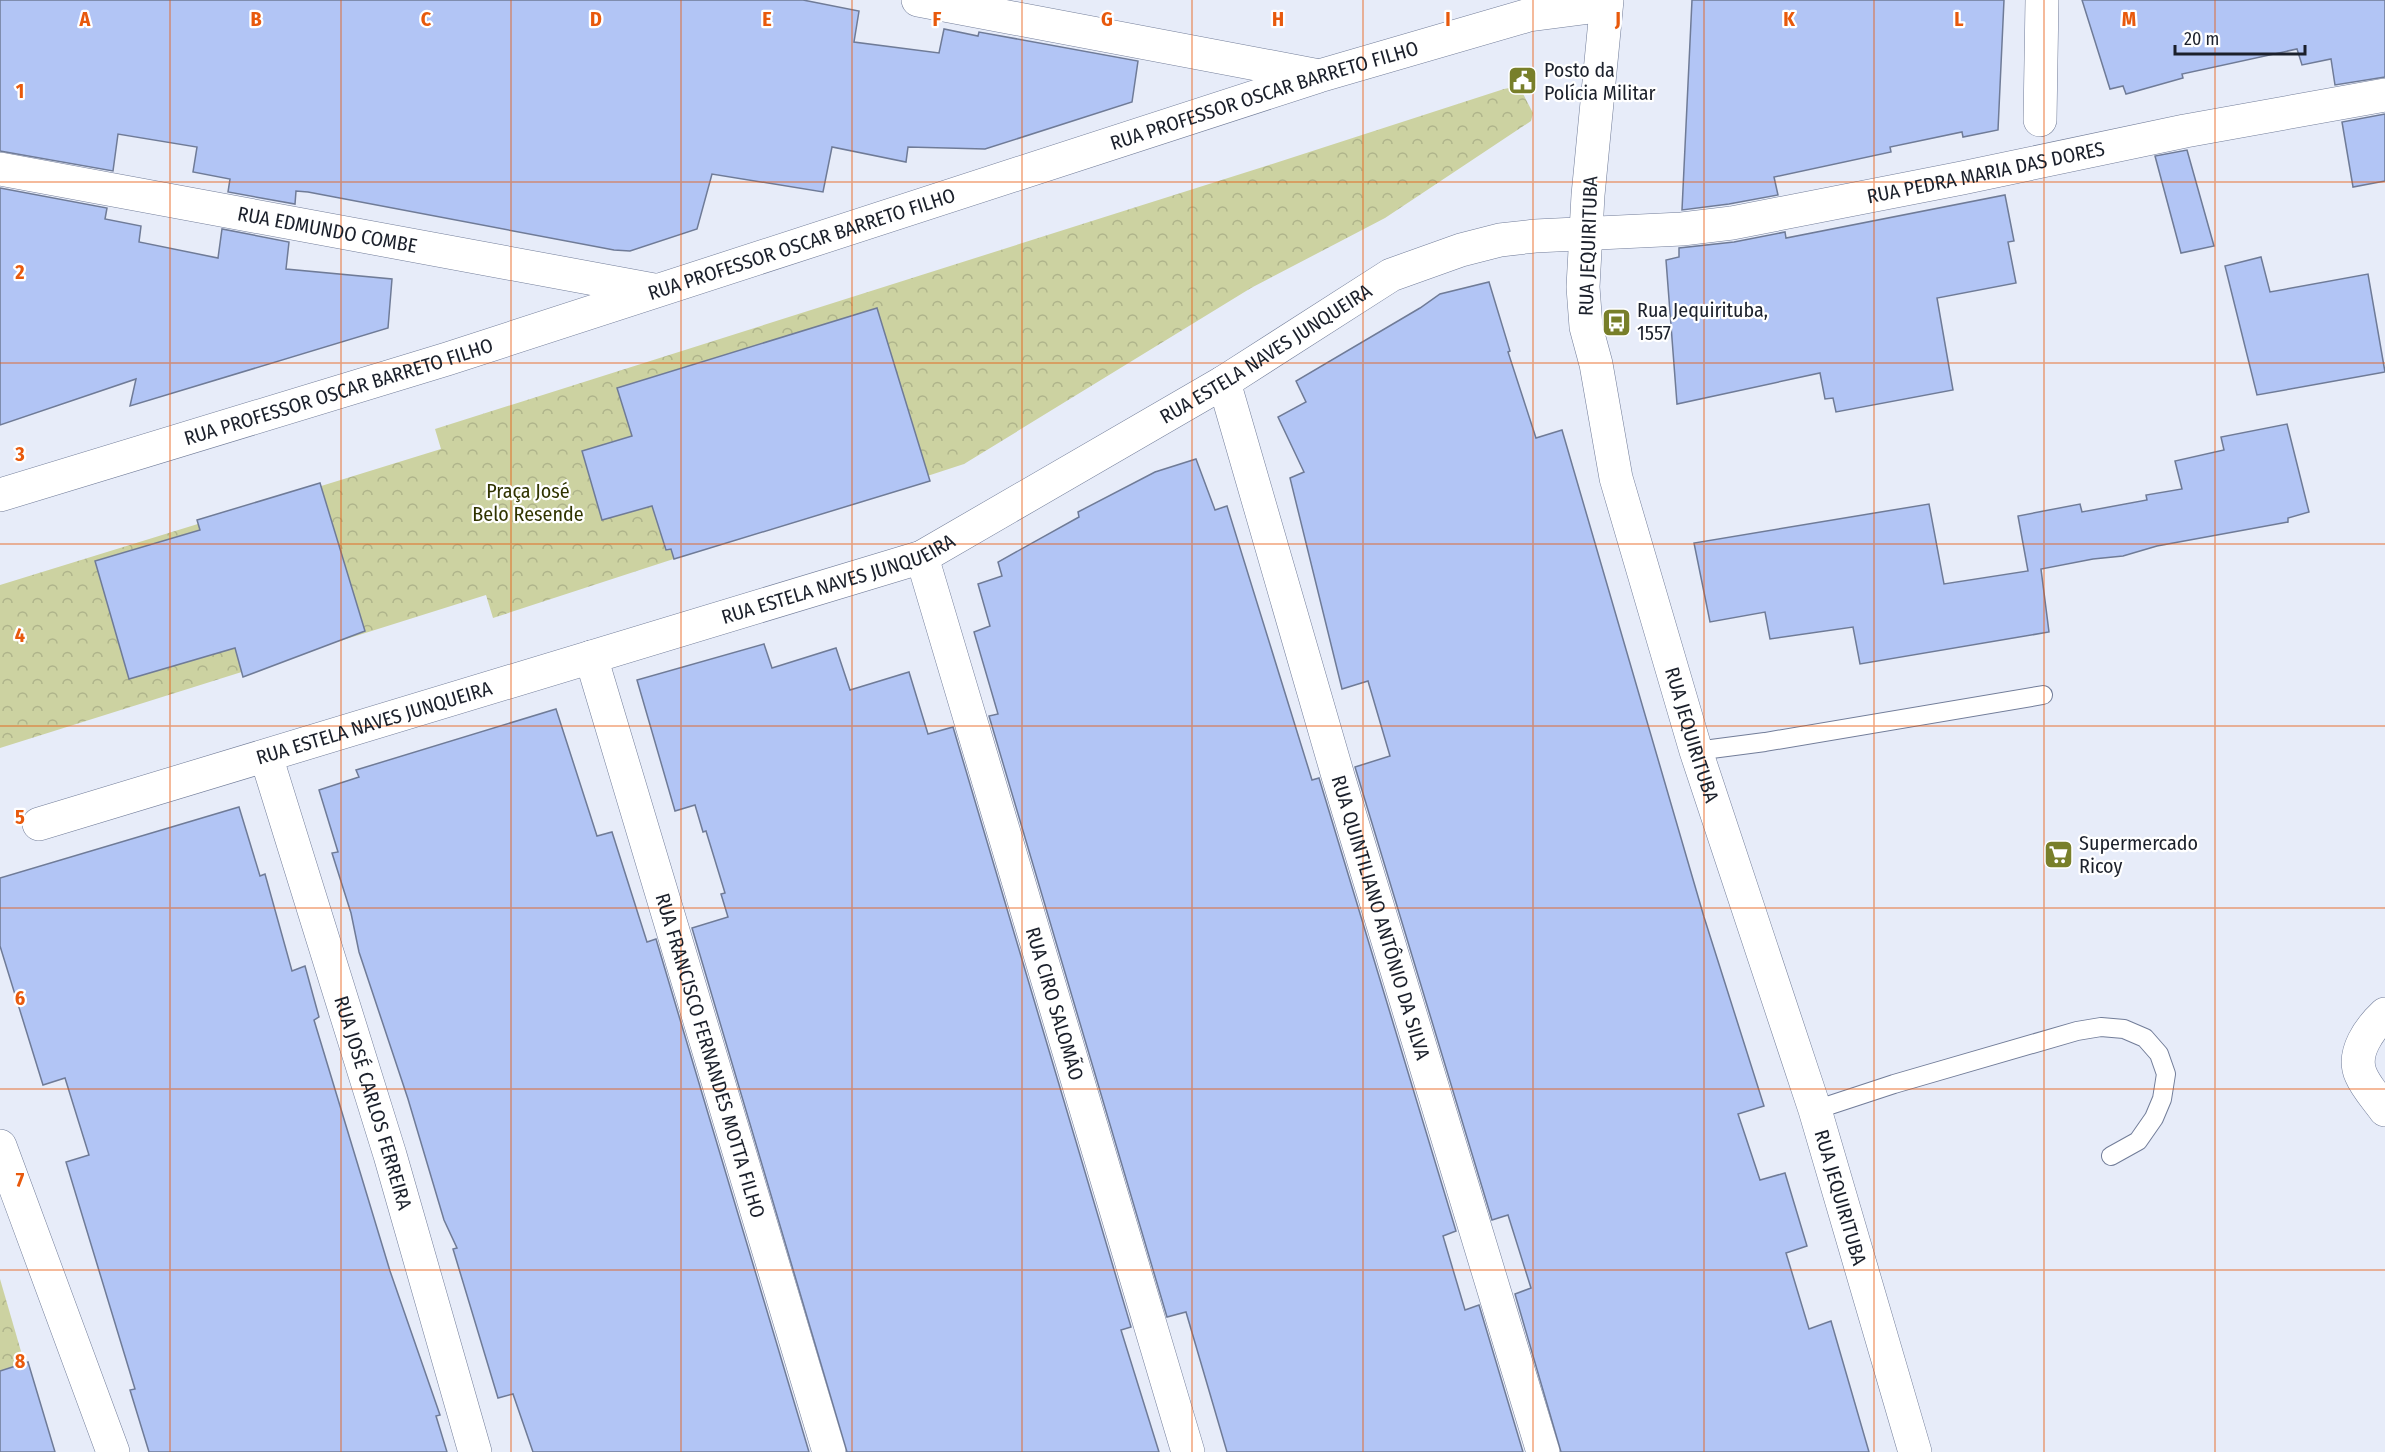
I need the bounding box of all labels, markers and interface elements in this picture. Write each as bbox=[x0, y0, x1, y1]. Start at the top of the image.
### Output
text: A bbox=[79, 7, 92, 31]
text: B bbox=[250, 7, 262, 31]
text: C bbox=[421, 7, 432, 31]
text: D bbox=[590, 7, 602, 31]
text: E bbox=[762, 7, 772, 31]
text: F bbox=[933, 7, 942, 31]
text: G bbox=[1101, 7, 1113, 31]
text: H bbox=[1272, 7, 1284, 31]
text: I bbox=[1445, 7, 1451, 31]
text: J bbox=[1614, 7, 1621, 31]
text: K bbox=[1783, 7, 1795, 31]
text: L bbox=[1954, 7, 1964, 31]
text: M bbox=[2122, 7, 2136, 31]
scale bar bbox=[2175, 18, 2306, 56]
text: 20 m bbox=[2184, 28, 2219, 50]
street label: RUA PROFESSOR OSCAR BARRETO FILHO bbox=[1107, 36, 1421, 155]
place label: Posto da Polícia Militar bbox=[1544, 58, 1656, 105]
public building icon: Posto da Polícia Militar bbox=[1507, 65, 1539, 97]
text: 1 bbox=[16, 79, 24, 103]
street label: RUA PEDRA MARIA DAS DORES bbox=[1865, 136, 2107, 208]
street label: RUA JEQUIRITUBA bbox=[1574, 175, 1602, 316]
street label: RUA PROFESSOR OSCAR BARRETO FILHO bbox=[645, 183, 958, 305]
street label: RUA EDMUNDO COMBE bbox=[236, 201, 419, 258]
text: 2 bbox=[14, 260, 25, 284]
street label: RUA ESTELA NAVES JUNQUEIRA bbox=[1156, 278, 1377, 429]
place label: Rua Jequirituba, 1557 bbox=[1637, 298, 1768, 345]
bus stop icon: Rua Jequirituba, 1557 bbox=[1600, 306, 1632, 338]
street label: RUA PROFESSOR OSCAR BARRETO FILHO bbox=[181, 333, 496, 450]
text: 3 bbox=[14, 442, 25, 466]
park label: Praça José Belo Resende bbox=[472, 479, 584, 526]
street label: RUA ESTELA NAVES JUNQUEIRA bbox=[718, 528, 960, 629]
text: 4 bbox=[15, 623, 25, 647]
street label: RUA JEQUIRITUBA bbox=[1660, 664, 1724, 806]
street label: RUA ESTELA NAVES JUNQUEIRA bbox=[253, 676, 495, 770]
street label: RUA QUINTILIANO ANTÔNIO DA SILVA bbox=[1326, 772, 1435, 1063]
text: 5 bbox=[15, 805, 25, 829]
place label: Supermercado Ricoy bbox=[2079, 831, 2198, 878]
supermarket icon: Supermercado Ricoy bbox=[2042, 838, 2074, 870]
street label: RUA FRANCISCO FERNANDES MOTTA FILHO bbox=[650, 890, 770, 1221]
street label: RUA CIRO SALOMÃO bbox=[1021, 924, 1089, 1083]
text: 6 bbox=[15, 986, 25, 1010]
street label: RUA JOSÉ CARLOS FERREIRA bbox=[329, 993, 417, 1213]
street label: RUA JEQUIRITUBA bbox=[1809, 1127, 1872, 1269]
text: 7 bbox=[16, 1168, 25, 1192]
text: 8 bbox=[15, 1349, 26, 1373]

